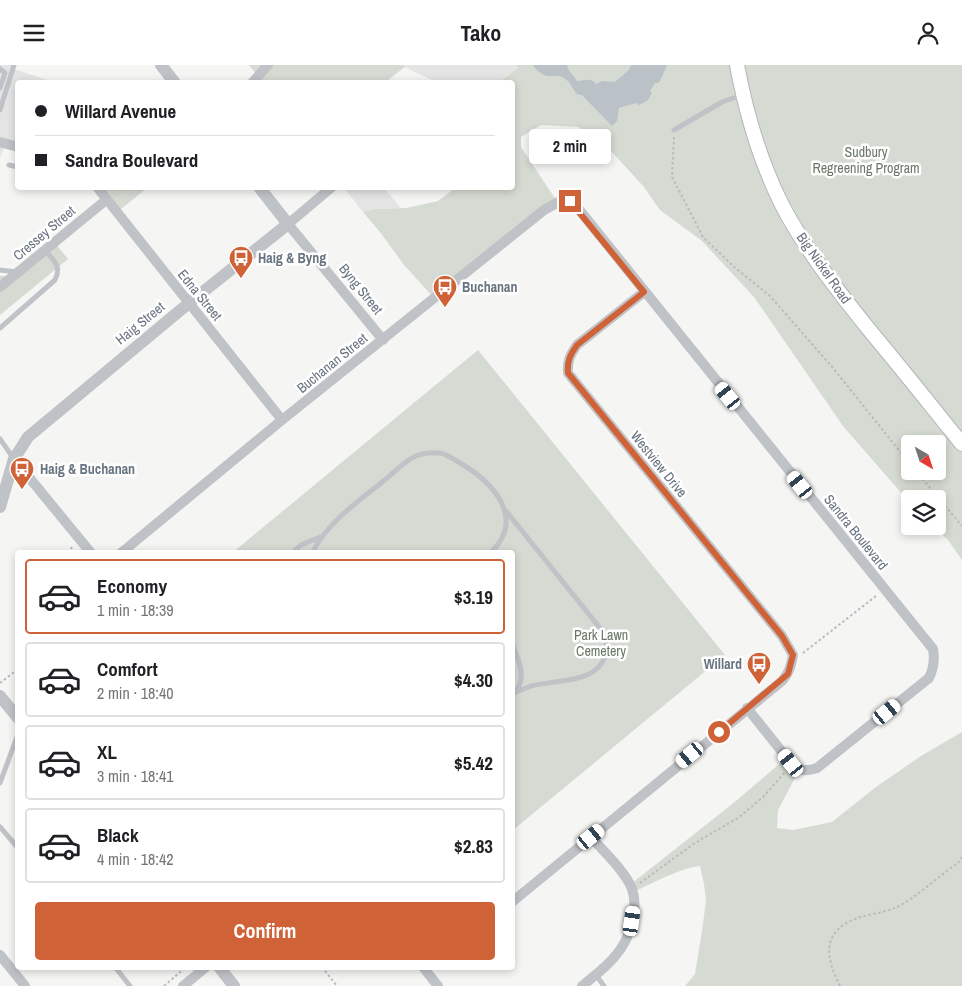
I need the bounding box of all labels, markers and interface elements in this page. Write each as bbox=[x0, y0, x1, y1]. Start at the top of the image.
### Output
text: Tako bbox=[461, 18, 501, 48]
icon: menu bbox=[20, 19, 48, 47]
icon: person bbox=[914, 19, 942, 47]
text: Willard Avenue bbox=[65, 98, 176, 124]
callout: 2 min bbox=[529, 129, 611, 163]
text: 2 min bbox=[553, 135, 587, 157]
park label: Sudbury Regreening Program bbox=[812, 143, 920, 177]
text: Sandra Boulevard bbox=[65, 147, 198, 173]
route end bbox=[559, 190, 581, 212]
street label: Cressey Street bbox=[9, 202, 79, 264]
street label: Big Nickel Road bbox=[793, 229, 855, 307]
bus stop icon: Haig & Byng bbox=[228, 245, 254, 279]
place label: Haig & Byng bbox=[258, 249, 326, 267]
street label: Byng Street bbox=[335, 260, 387, 318]
street label: Edna Street bbox=[174, 266, 226, 324]
bus stop icon: Buchanan bbox=[432, 274, 458, 308]
place label: Buchanan bbox=[462, 278, 518, 296]
street label: Haig Street bbox=[112, 298, 168, 348]
street label: Buchanan Street bbox=[293, 329, 371, 397]
car bbox=[712, 380, 743, 412]
street label: Westview Drive bbox=[627, 427, 691, 501]
north arrow bbox=[901, 435, 946, 480]
map controls bbox=[901, 435, 946, 535]
bus stop icon: Haig & Buchanan bbox=[9, 456, 35, 490]
place label: Haig & Buchanan bbox=[40, 460, 135, 478]
car bbox=[784, 469, 815, 501]
button: layers bbox=[901, 490, 946, 535]
street label: Sandra Boulevard bbox=[820, 491, 892, 573]
text: Economy bbox=[97, 573, 167, 599]
icon: car bbox=[37, 574, 82, 619]
text: $3.19 bbox=[454, 584, 493, 610]
text: 1 min · 18:39 bbox=[97, 599, 174, 621]
park label: Park Lawn Cemetery bbox=[574, 626, 628, 660]
bus stop icon: Willard bbox=[746, 651, 772, 685]
place label: Willard bbox=[704, 655, 742, 673]
text: Comfort bbox=[97, 656, 158, 682]
icon: car bbox=[37, 657, 82, 702]
text: $4.30 bbox=[454, 667, 493, 693]
text: 2 min · 18:40 bbox=[97, 682, 174, 704]
car bbox=[870, 697, 903, 727]
route start bbox=[708, 721, 730, 743]
text: XL bbox=[97, 739, 117, 765]
icon: car bbox=[37, 740, 82, 785]
car bbox=[673, 740, 706, 770]
car bbox=[775, 747, 806, 779]
text: $5.42 bbox=[454, 750, 493, 776]
text: 3 min · 18:41 bbox=[97, 765, 174, 787]
text: Black bbox=[97, 822, 139, 848]
car bbox=[574, 822, 607, 852]
icon: car bbox=[37, 823, 82, 868]
text: $2.83 bbox=[454, 833, 493, 859]
text: 4 min · 18:42 bbox=[97, 848, 174, 870]
button: Confirm bbox=[35, 902, 495, 960]
car bbox=[622, 905, 641, 937]

